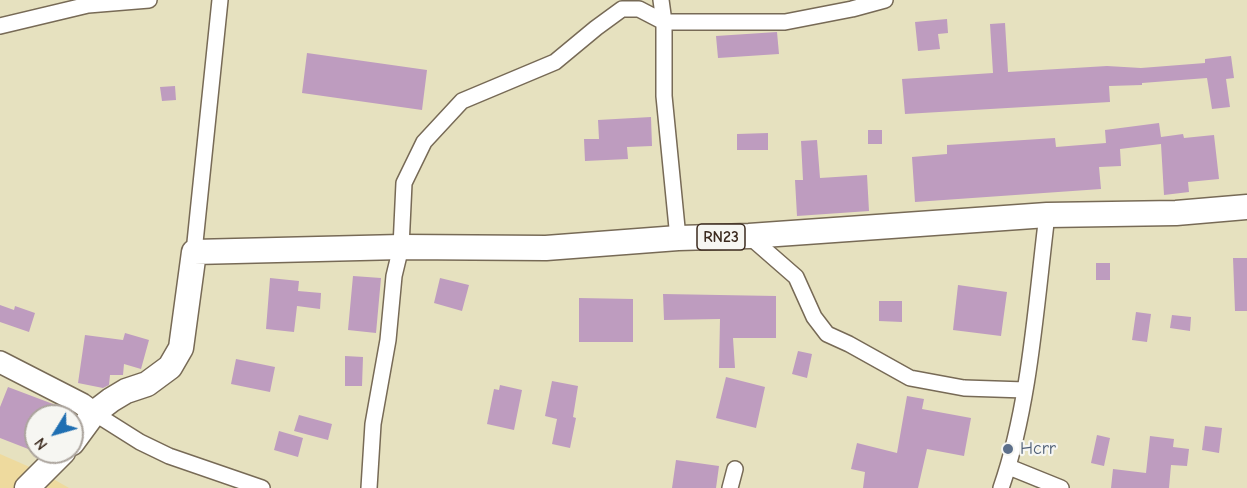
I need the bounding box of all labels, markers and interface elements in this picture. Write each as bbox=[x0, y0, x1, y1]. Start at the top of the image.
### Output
road number: RN23 bbox=[697, 224, 745, 250]
north arrow bbox=[24, 404, 84, 464]
text: N bbox=[31, 434, 52, 453]
place label: Hcrr bbox=[1020, 438, 1056, 460]
marker: Hcrr bbox=[1001, 442, 1015, 456]

